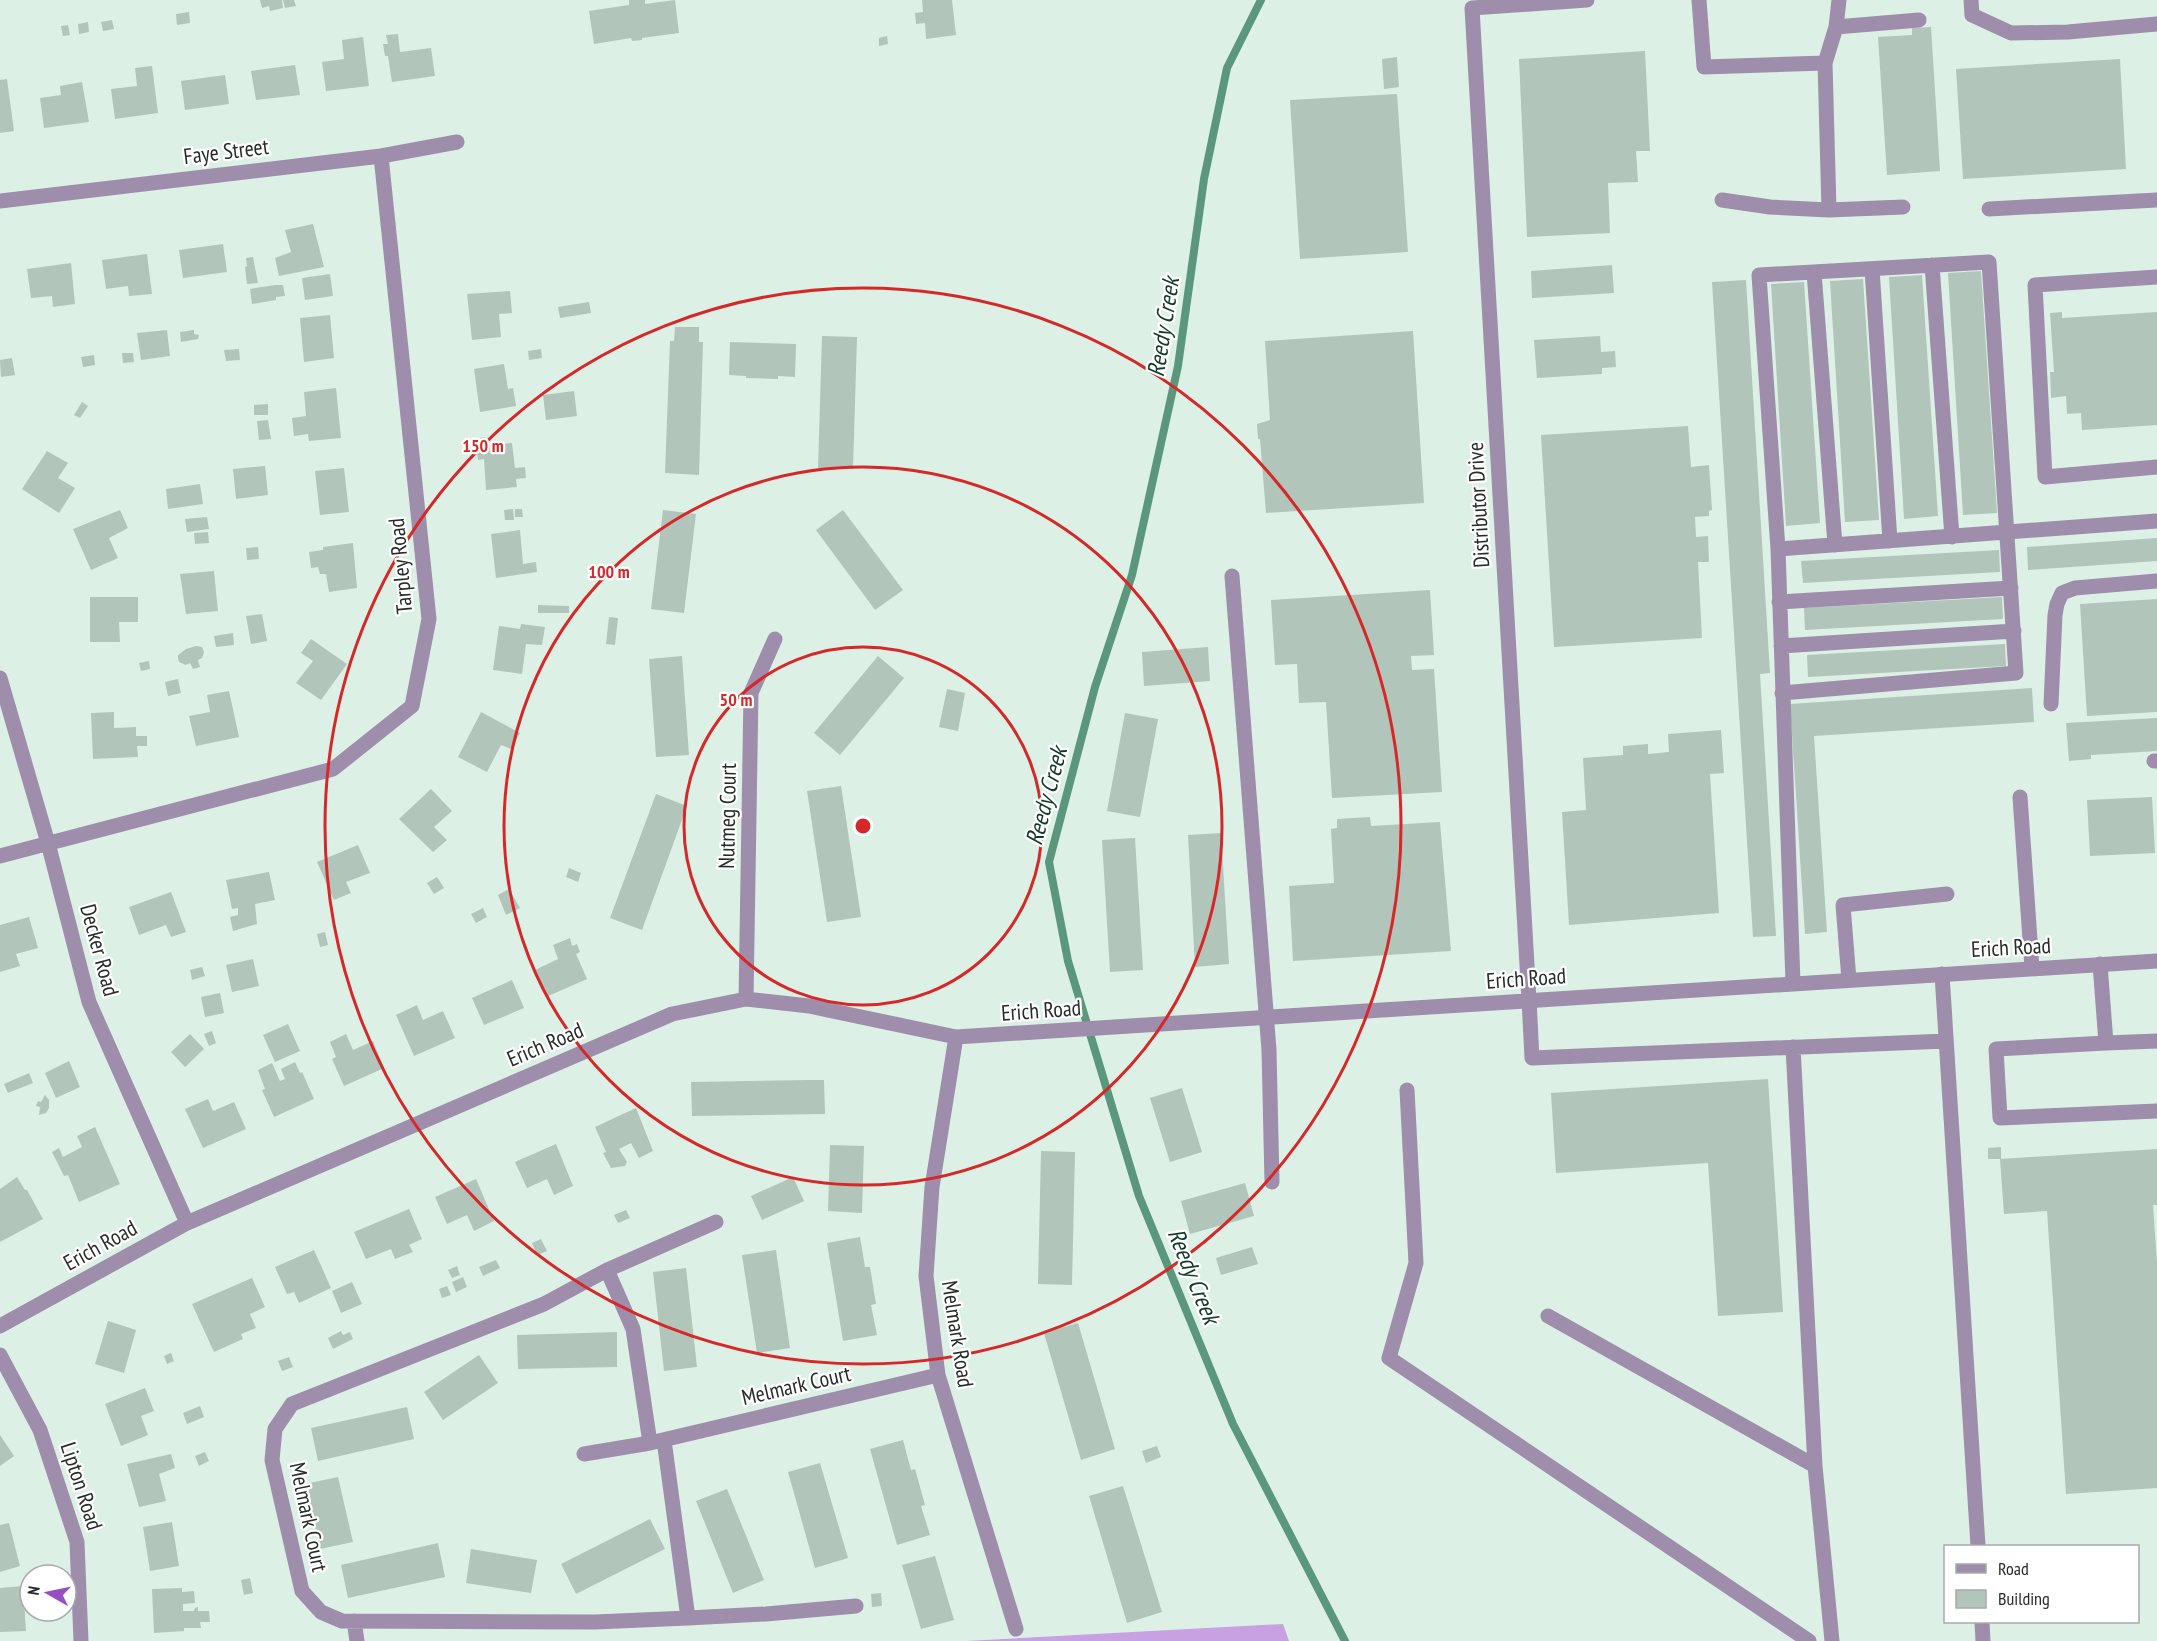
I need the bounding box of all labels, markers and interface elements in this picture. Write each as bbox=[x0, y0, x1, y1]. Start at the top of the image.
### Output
street label: Faye Street bbox=[182, 132, 270, 170]
water label: Reedy Creek bbox=[1140, 272, 1187, 379]
text: 150 m bbox=[462, 434, 504, 457]
street label: Distributor Drive bbox=[1461, 441, 1495, 569]
street label: Tarpley Road bbox=[382, 517, 418, 615]
text: 100 m bbox=[588, 560, 630, 583]
text: 50 m bbox=[720, 688, 752, 711]
water label: Reedy Creek bbox=[1018, 741, 1075, 848]
street label: Nutmeg Court bbox=[712, 763, 742, 869]
centre of rings bbox=[853, 816, 873, 836]
street label: Decker Road bbox=[74, 901, 126, 999]
street label: Erich Road bbox=[1970, 931, 2052, 963]
street label: Erich Road bbox=[1485, 961, 1567, 995]
street label: Erich Road bbox=[1000, 993, 1082, 1027]
street label: Erich Road bbox=[503, 1015, 587, 1073]
street label: Erich Road bbox=[58, 1213, 142, 1277]
water label: Reedy Creek bbox=[1161, 1224, 1228, 1331]
street label: Melmark Road bbox=[936, 1279, 980, 1389]
street label: Melmark Court bbox=[739, 1359, 853, 1411]
street label: Lipton Road bbox=[55, 1439, 109, 1533]
street label: Melmark Court bbox=[284, 1460, 334, 1574]
legend bbox=[1944, 1545, 2139, 1623]
text: Road bbox=[1998, 1557, 2029, 1580]
north arrow bbox=[18, 1563, 78, 1623]
text: N bbox=[23, 1585, 44, 1596]
text: Building bbox=[1998, 1587, 2050, 1610]

